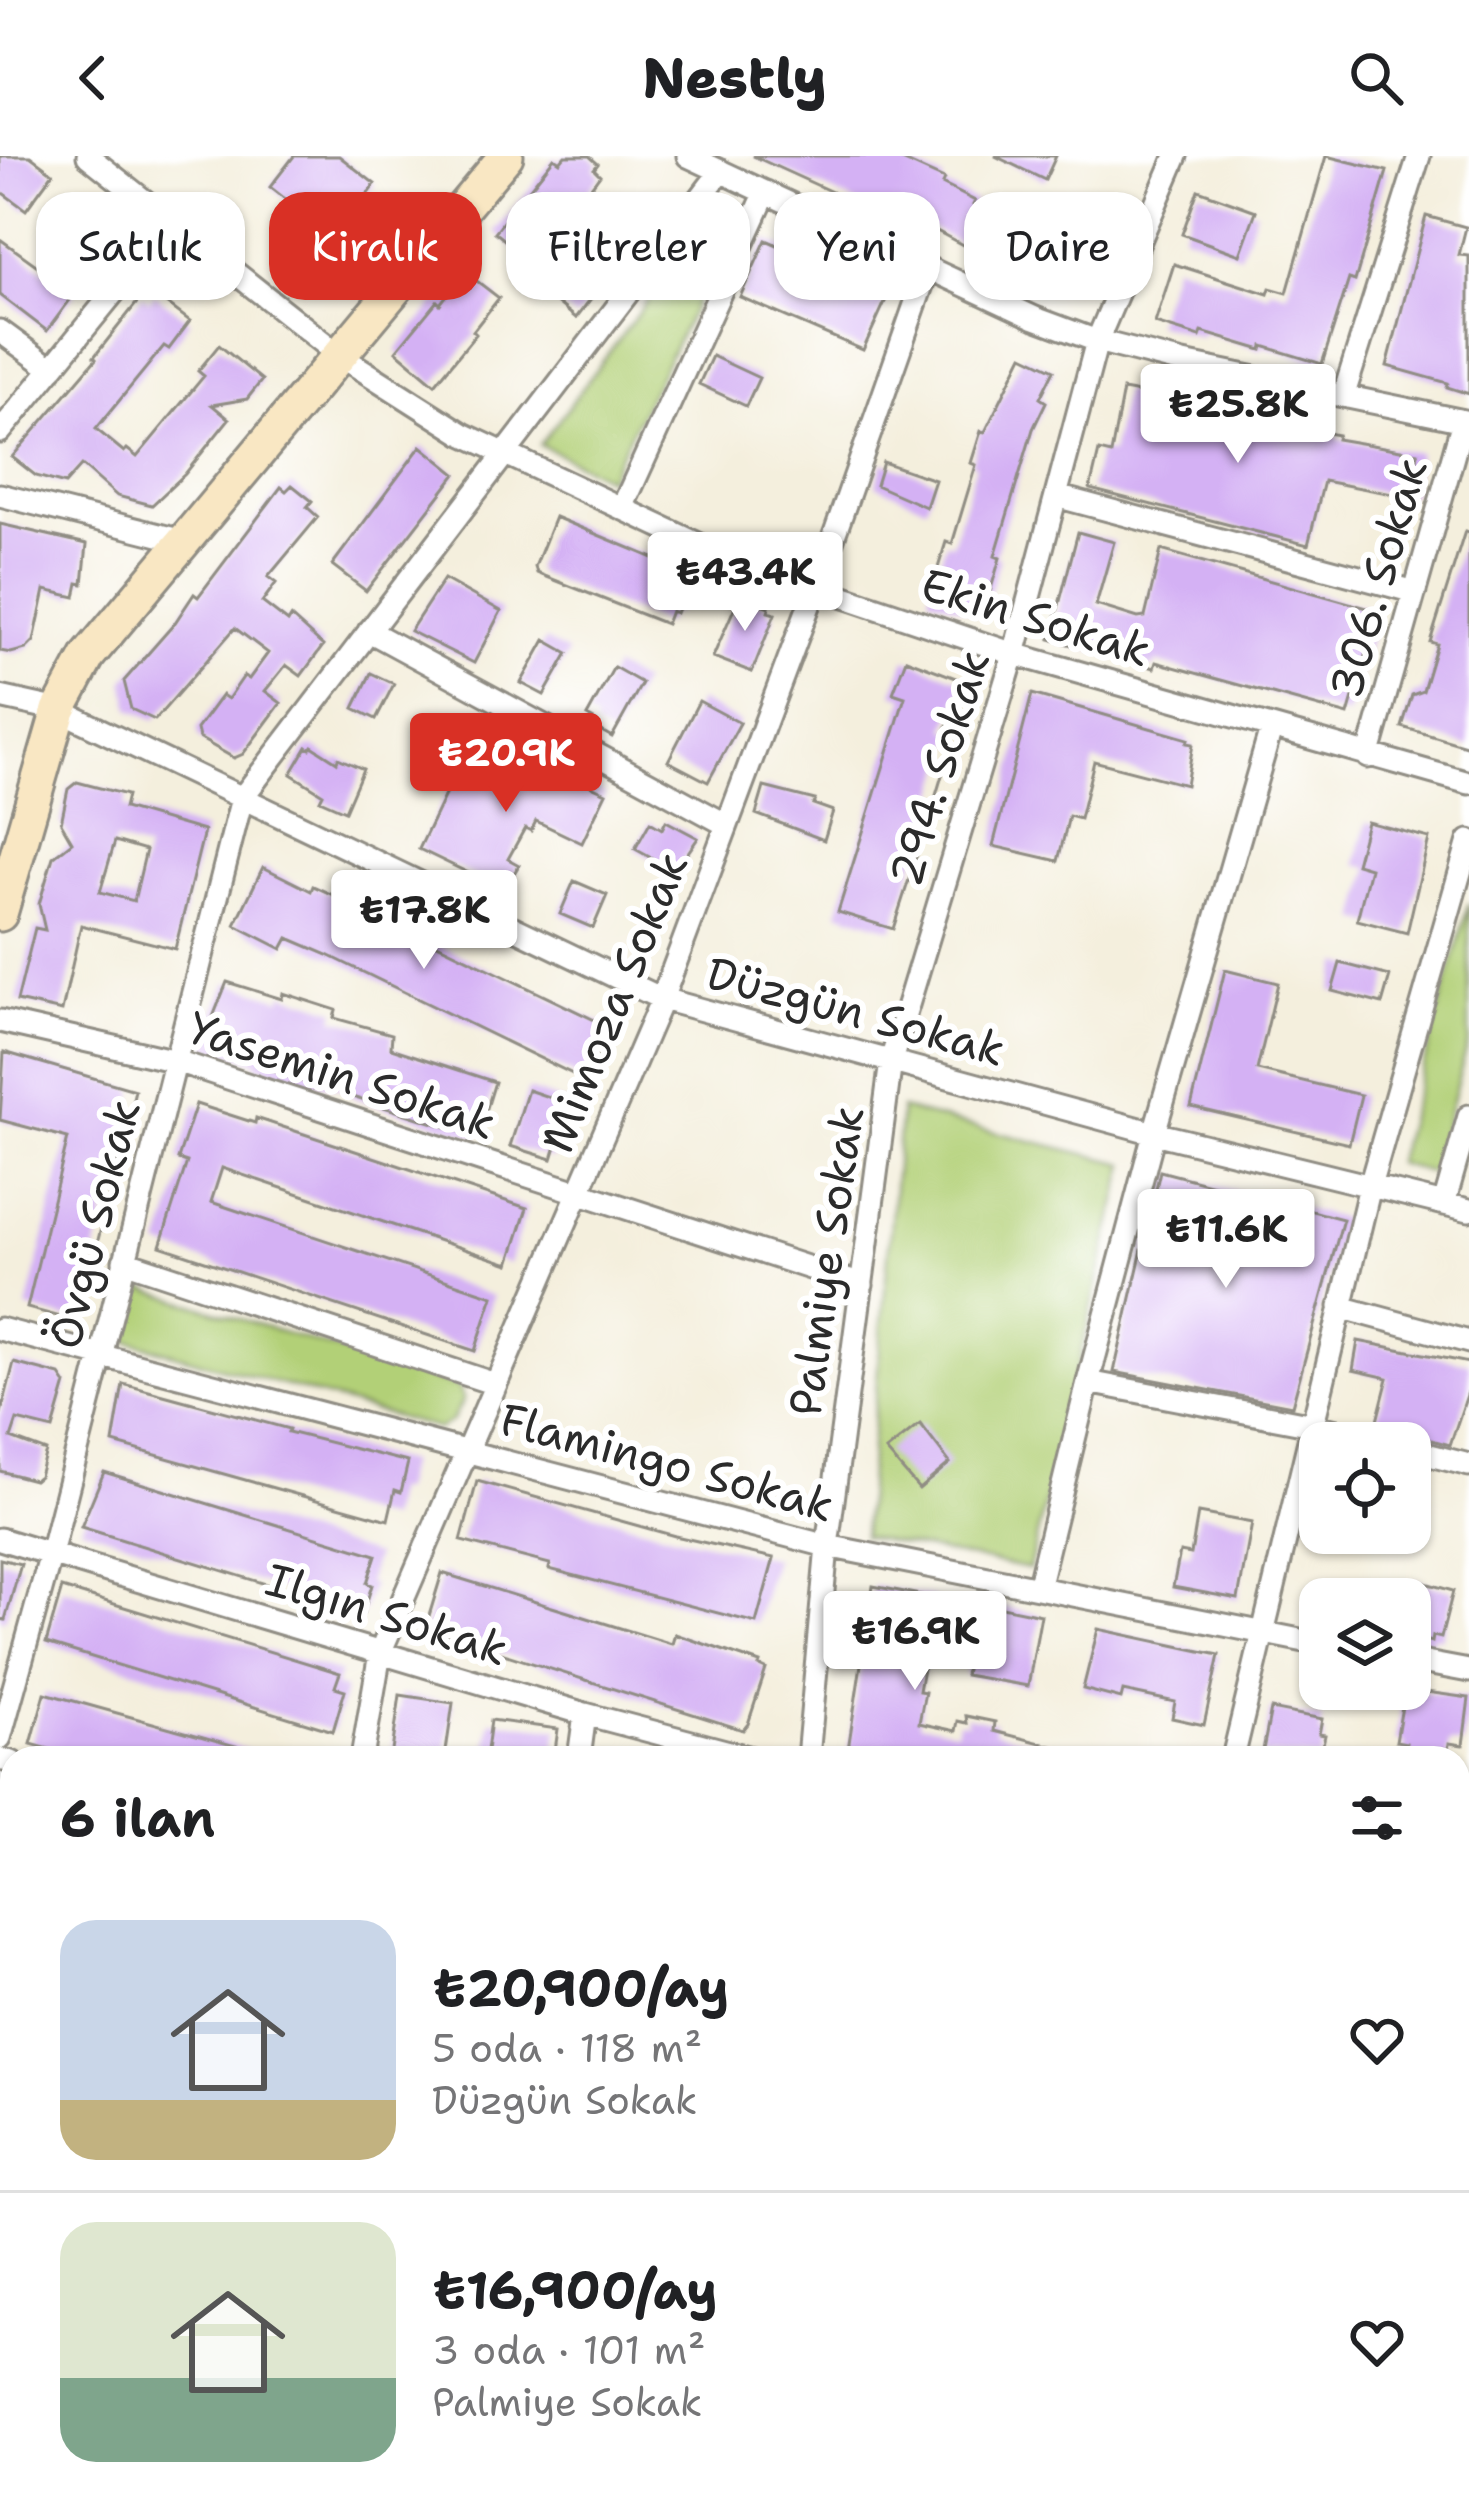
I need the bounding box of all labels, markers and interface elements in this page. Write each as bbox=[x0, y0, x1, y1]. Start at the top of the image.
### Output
text: Nestly bbox=[642, 42, 827, 114]
icon: back bbox=[60, 45, 126, 111]
icon: search bbox=[1343, 45, 1409, 111]
chip: Satılık bbox=[36, 192, 245, 300]
chip: Kiralık bbox=[269, 192, 482, 300]
chip: Filtreler bbox=[506, 192, 750, 300]
chip: Yeni bbox=[774, 192, 940, 300]
chip: Daire bbox=[964, 192, 1153, 300]
pin: ₺25.8K bbox=[1140, 364, 1336, 466]
text: ₺25.8K bbox=[1168, 377, 1308, 429]
street label: 306. Sokak bbox=[1315, 451, 1441, 705]
pin: ₺43.4K bbox=[647, 532, 843, 634]
text: ₺43.4K bbox=[675, 545, 815, 597]
street label: Ekin Sokak bbox=[914, 554, 1158, 680]
street label: 294. Sokak bbox=[875, 643, 1003, 893]
pin: ₺20.9K bbox=[408, 713, 604, 815]
text: ₺20.9K bbox=[437, 726, 575, 778]
street label: Mimoza Sokak bbox=[527, 843, 701, 1161]
pin: ₺17.8K bbox=[326, 870, 522, 972]
text: ₺17.8K bbox=[358, 883, 490, 935]
street label: Düzgün Sokak bbox=[700, 942, 1012, 1080]
street label: Yasemin Sokak bbox=[181, 997, 503, 1153]
street label: Övgü Sokak bbox=[34, 1093, 154, 1355]
street label: Palmiye Sokak bbox=[775, 1102, 877, 1420]
pin: ₺11.6K bbox=[1128, 1189, 1324, 1291]
text: ₺11.6K bbox=[1164, 1202, 1288, 1254]
street label: Flamingo Sokak bbox=[494, 1389, 840, 1535]
map controls bbox=[1299, 1422, 1431, 1710]
button: locate bbox=[1299, 1422, 1431, 1554]
street label: Ilgın Sokak bbox=[259, 1549, 515, 1679]
button: layers bbox=[1299, 1578, 1431, 1710]
pin: ₺16.9K bbox=[817, 1591, 1013, 1693]
text: ₺16.9K bbox=[850, 1604, 980, 1656]
text: 6 ilan bbox=[60, 1784, 215, 1852]
icon: filters bbox=[1344, 1785, 1410, 1851]
text: ₺20,900/ay bbox=[432, 1954, 729, 2022]
icon: home bbox=[156, 1968, 300, 2112]
icon: heart bbox=[1344, 2007, 1410, 2073]
text: 5 oda · 118 m² bbox=[432, 2022, 702, 2074]
text: Düzgün Sokak bbox=[432, 2074, 697, 2126]
text: ₺16,900/ay bbox=[432, 2256, 718, 2324]
icon: home bbox=[156, 2270, 300, 2414]
icon: heart bbox=[1344, 2309, 1410, 2375]
text: 3 oda · 101 m² bbox=[432, 2324, 705, 2376]
text: Palmiye Sokak bbox=[432, 2376, 703, 2428]

